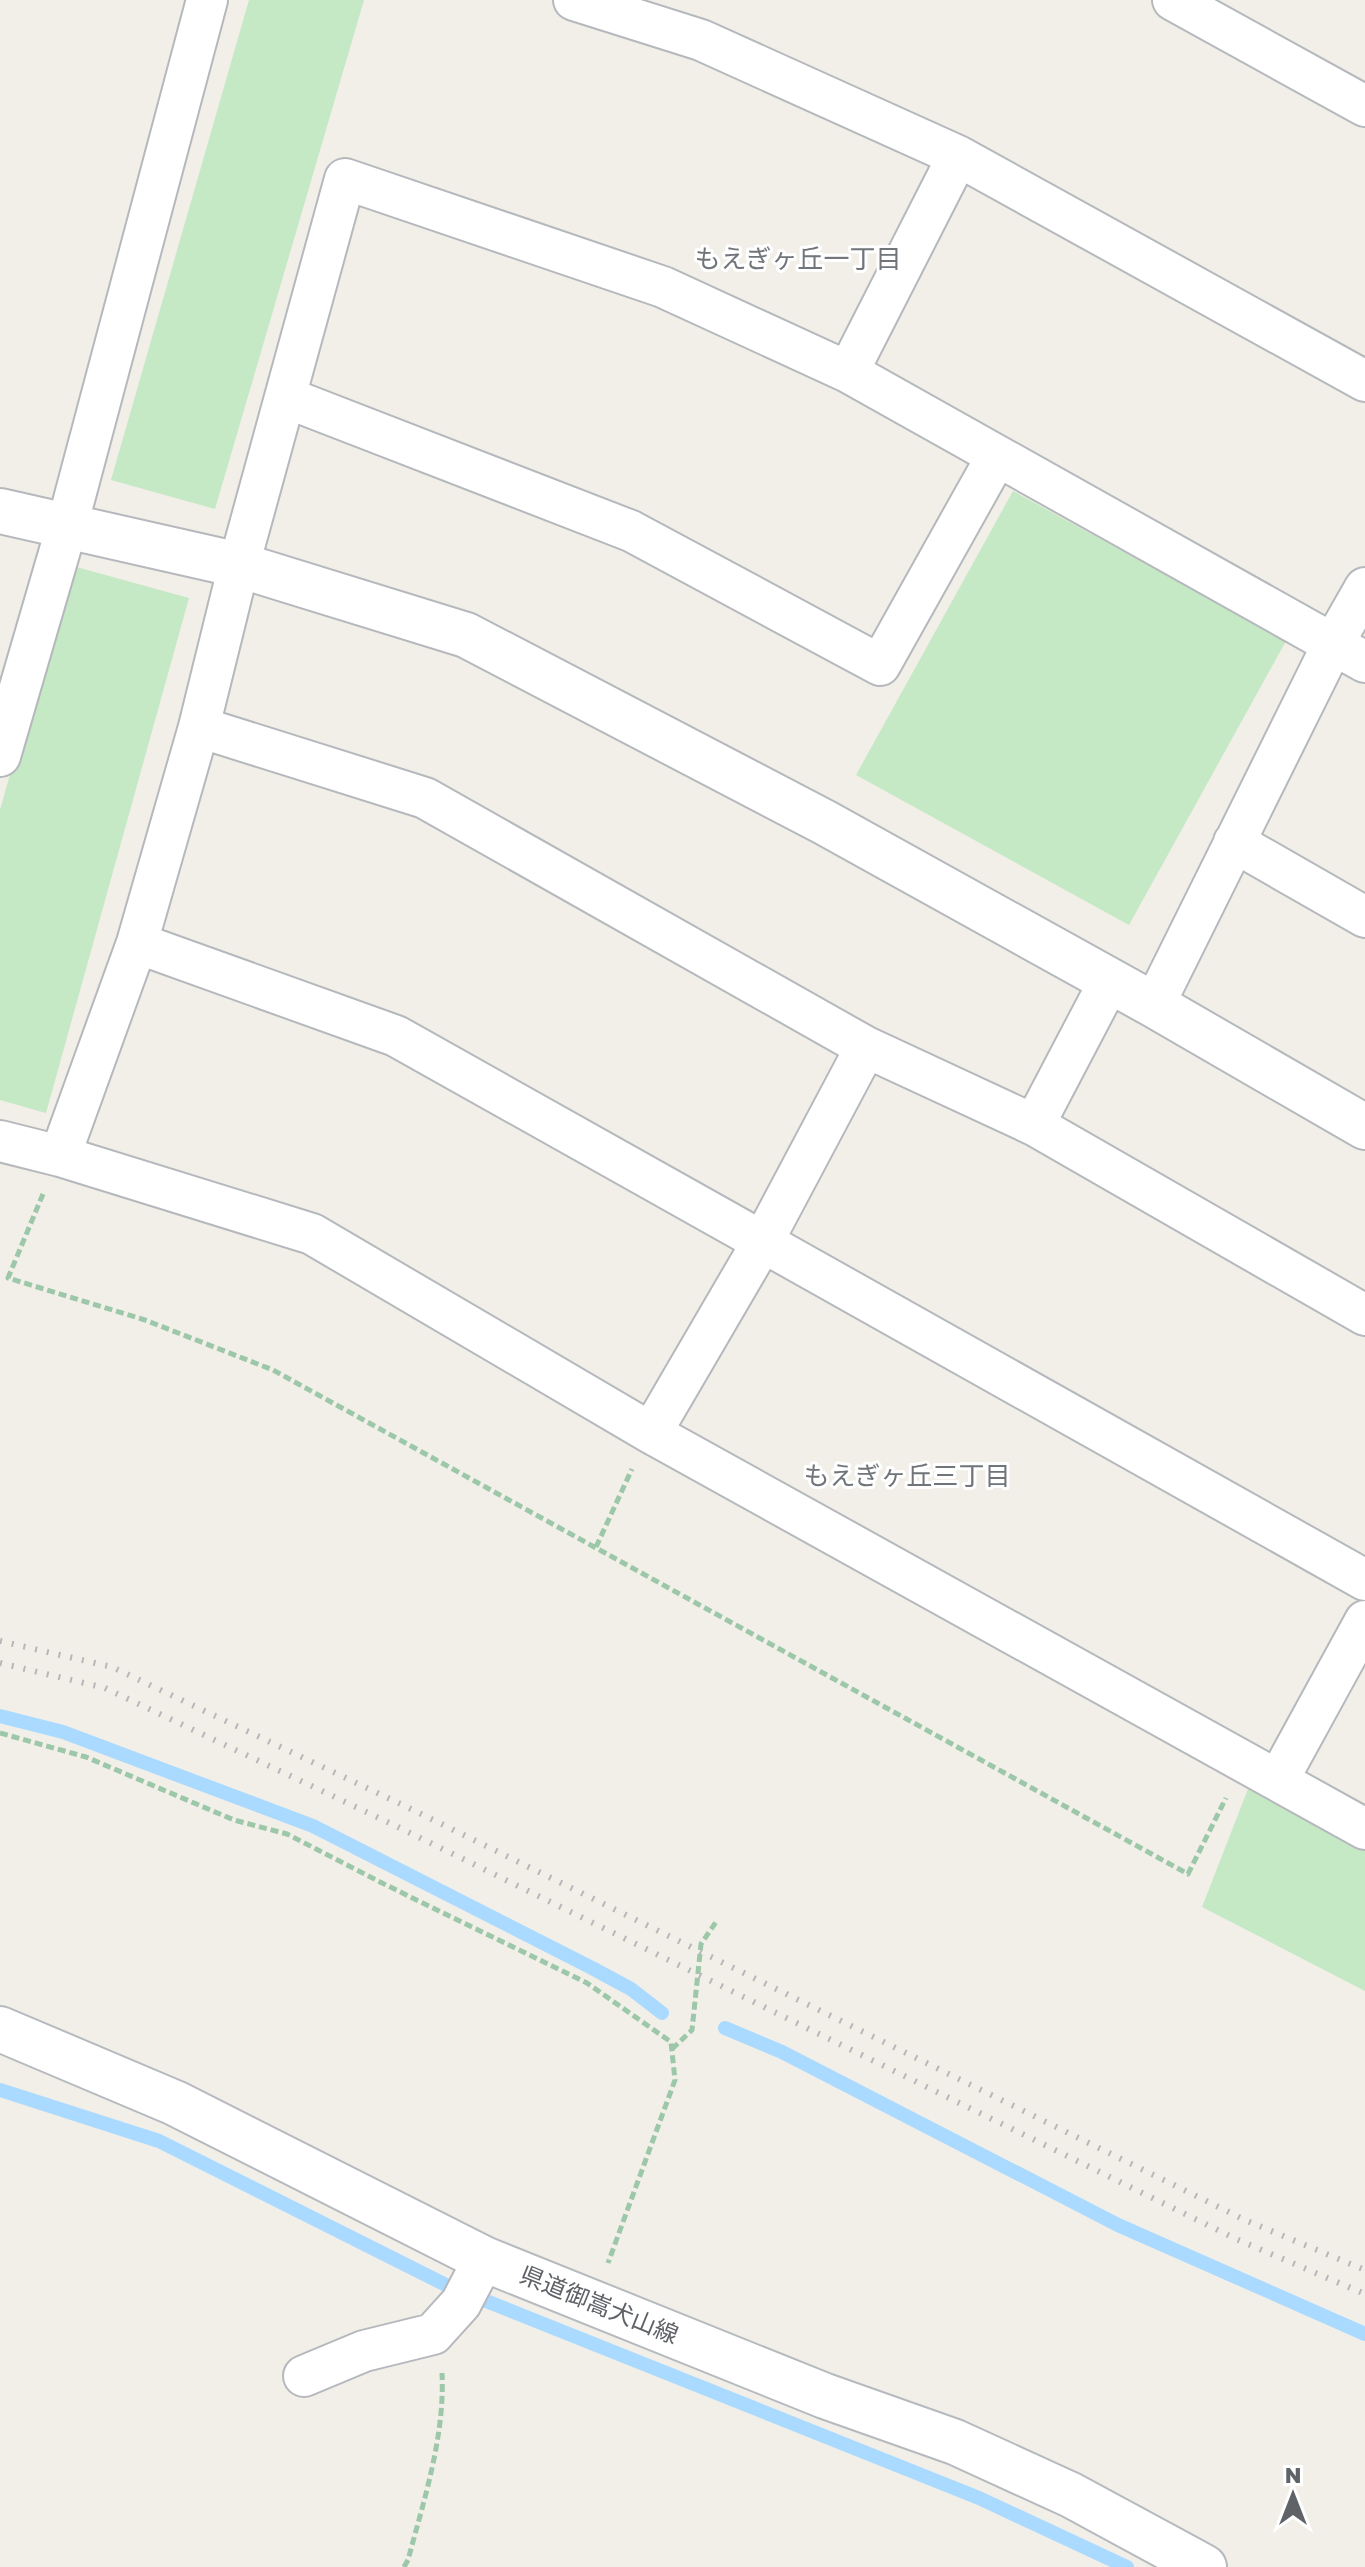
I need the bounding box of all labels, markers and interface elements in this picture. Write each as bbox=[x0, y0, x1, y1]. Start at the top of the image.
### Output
district label: もえぎヶ丘一丁目 bbox=[694, 243, 902, 274]
district label: もえぎヶ丘三丁目 bbox=[803, 1460, 1011, 1491]
street label: 県道御嵩犬山線 bbox=[516, 2259, 683, 2349]
north arrow bbox=[1253, 2455, 1333, 2535]
text: N bbox=[1285, 2461, 1301, 2488]

